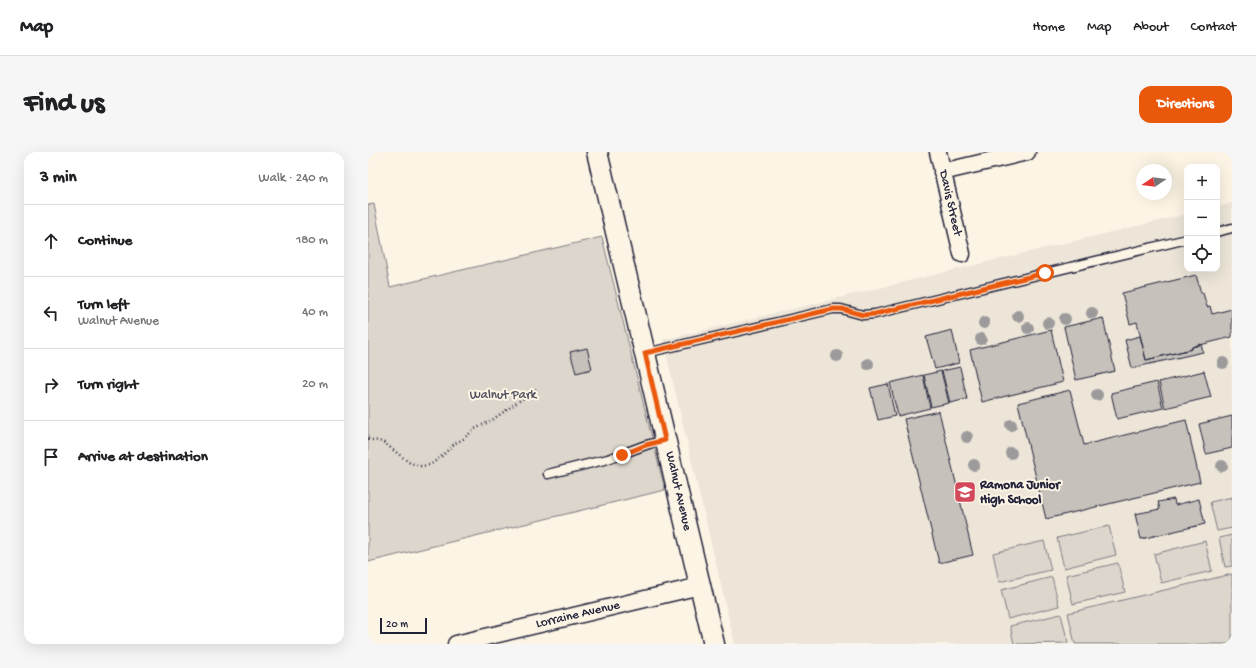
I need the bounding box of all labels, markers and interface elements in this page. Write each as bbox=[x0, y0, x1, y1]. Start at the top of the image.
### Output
text: Map bbox=[20, 16, 53, 39]
text: Home bbox=[1033, 19, 1065, 36]
text: Map bbox=[1087, 19, 1111, 36]
text: About bbox=[1133, 19, 1169, 36]
text: Contact bbox=[1191, 19, 1236, 36]
button: Directions bbox=[1139, 86, 1232, 123]
text: Find us bbox=[24, 88, 104, 121]
north arrow bbox=[1136, 164, 1172, 200]
map controls bbox=[1184, 164, 1220, 272]
button: + bbox=[1184, 164, 1220, 200]
text: 3 min bbox=[40, 168, 77, 188]
street label: Davis Street bbox=[935, 168, 965, 239]
text: Walk · 240 m bbox=[259, 171, 328, 186]
button: − bbox=[1184, 200, 1220, 236]
icon: ahead bbox=[40, 230, 62, 252]
text: Continue bbox=[78, 232, 132, 250]
text: 180 m bbox=[296, 233, 328, 248]
button: locate bbox=[1184, 236, 1220, 272]
route start bbox=[1036, 264, 1054, 282]
text: Turn left bbox=[78, 296, 129, 314]
icon: left bbox=[40, 302, 62, 324]
text: 40 m bbox=[302, 305, 328, 320]
text: Walnut Avenue bbox=[78, 314, 159, 329]
icon: right bbox=[40, 374, 62, 396]
text: Turn right bbox=[78, 376, 138, 394]
text: 20 m bbox=[302, 377, 328, 392]
park label: Walnut Park bbox=[470, 388, 537, 403]
icon: arrive bbox=[40, 446, 62, 468]
route end bbox=[613, 446, 631, 464]
text: Arrive at destination bbox=[78, 448, 208, 466]
street label: Walnut Avenue bbox=[662, 450, 694, 532]
place label: Ramona Junior High School bbox=[979, 478, 1061, 508]
school or university icon: Ramona Junior High School bbox=[952, 479, 978, 505]
street label: Lorraine Avenue bbox=[535, 598, 622, 632]
scale bar bbox=[380, 616, 427, 635]
text: 20 m bbox=[386, 619, 408, 631]

